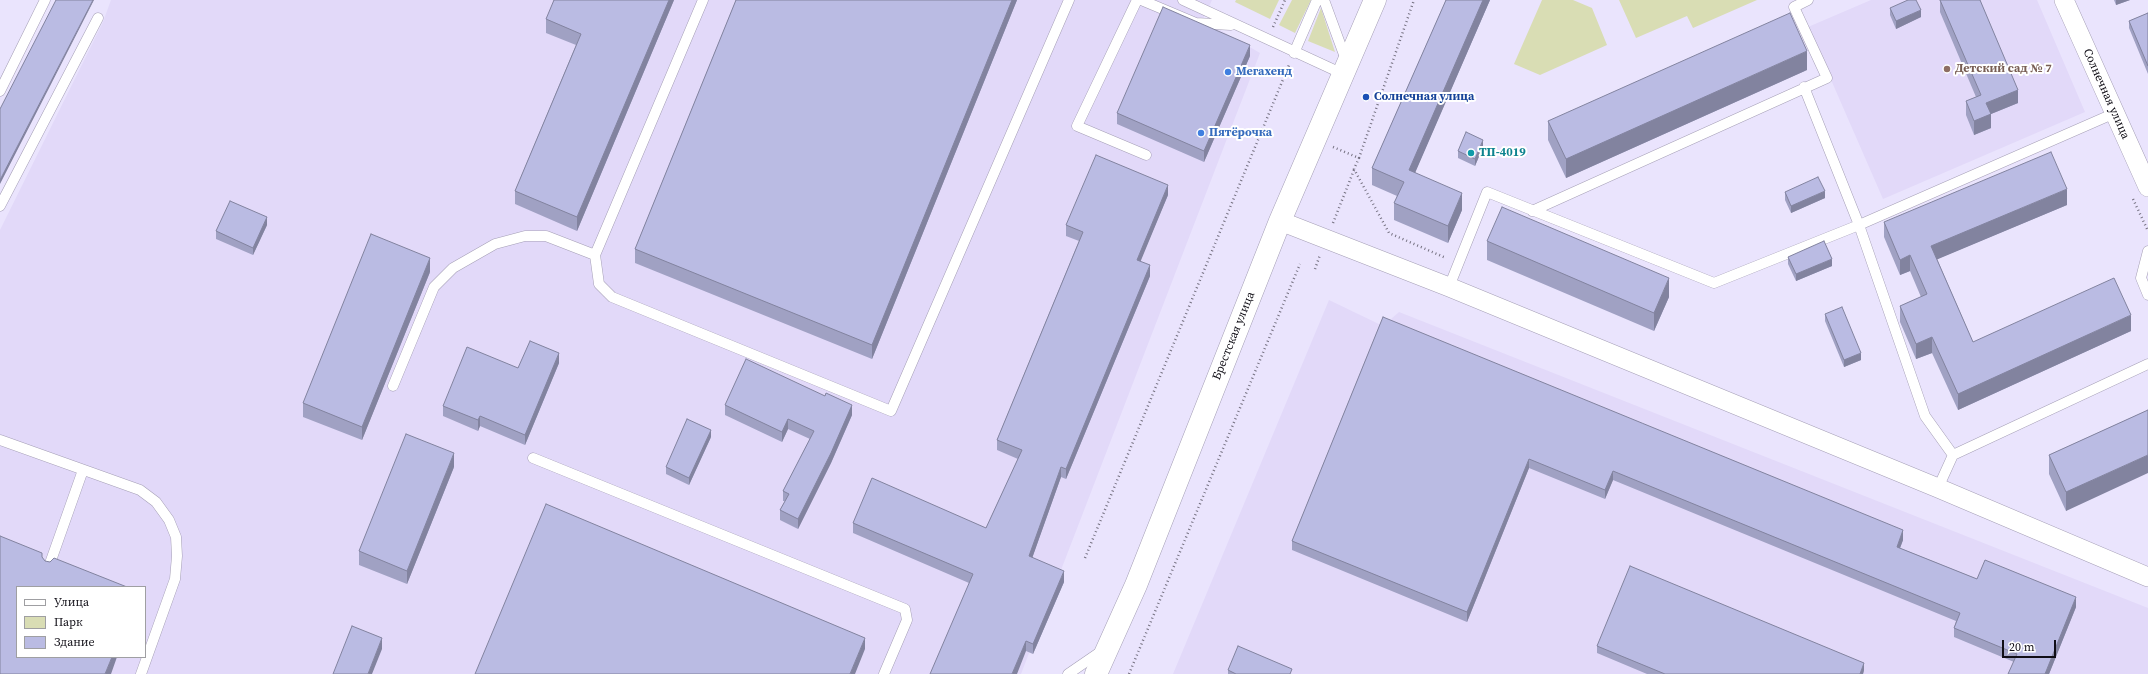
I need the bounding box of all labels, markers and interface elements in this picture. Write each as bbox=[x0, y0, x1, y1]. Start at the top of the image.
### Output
street label: Солнечная улица bbox=[2080, 46, 2132, 142]
place label: Детский сад № 7 bbox=[1955, 62, 2052, 76]
marker: Детский сад № 7 bbox=[1942, 64, 1952, 74]
place label: Мегахенд bbox=[1236, 65, 1292, 79]
marker: Мегахенд bbox=[1223, 67, 1233, 77]
place label: Солнечная улица bbox=[1374, 90, 1474, 104]
marker: Солнечная улица bbox=[1361, 92, 1371, 102]
place label: Пятёрочка bbox=[1209, 126, 1272, 140]
marker: Пятёрочка bbox=[1196, 128, 1206, 138]
place label: ТП-4019 bbox=[1479, 146, 1526, 160]
marker: ТП-4019 bbox=[1466, 148, 1476, 158]
street label: Брестская улица bbox=[1210, 290, 1258, 382]
legend bbox=[16, 586, 146, 658]
text: Улица bbox=[54, 594, 89, 610]
text: Парк bbox=[54, 614, 83, 630]
scale bar bbox=[2004, 632, 2058, 658]
text: Здание bbox=[54, 634, 95, 650]
text: 20 m bbox=[2009, 639, 2035, 655]

